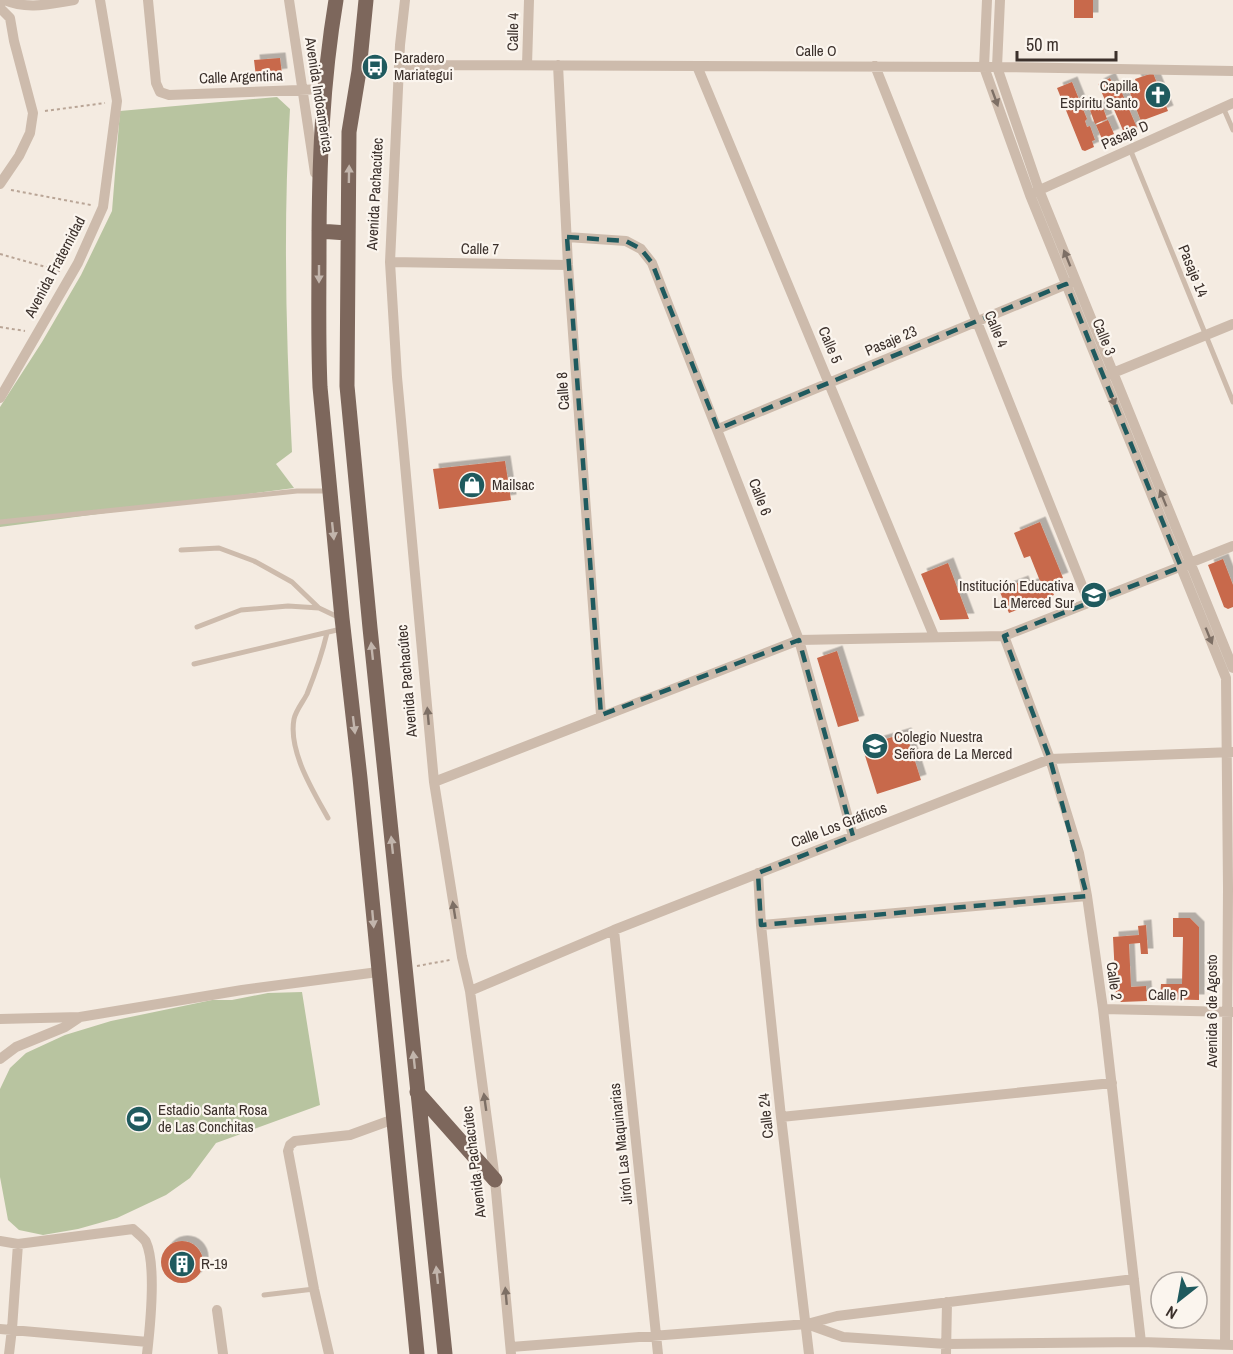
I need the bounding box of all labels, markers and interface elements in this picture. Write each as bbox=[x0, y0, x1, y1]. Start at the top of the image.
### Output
street label: Calle 4 bbox=[502, 13, 523, 51]
scale bar bbox=[1017, 24, 1116, 62]
text: 50 m bbox=[1026, 32, 1059, 57]
street label: Avenida Indoamerica bbox=[300, 35, 339, 154]
street label: Calle O bbox=[795, 40, 837, 61]
place label: Paradero Mariategui bbox=[394, 47, 453, 85]
bus stop icon: Paradero Mariategui bbox=[360, 52, 390, 82]
street label: Calle Argentina bbox=[199, 65, 284, 88]
place label: Capilla Espíritu Santo bbox=[1060, 75, 1138, 113]
church icon: Capilla Espíritu Santo bbox=[1143, 80, 1173, 110]
one-way arrow bbox=[991, 90, 1001, 108]
street label: Pasaje D bbox=[1098, 115, 1152, 154]
street label: Avenida Pachacútec bbox=[361, 137, 388, 252]
one-way arrow bbox=[344, 165, 354, 184]
street label: Avenida Fraternidad bbox=[19, 212, 90, 322]
street label: Calle 7 bbox=[461, 238, 499, 259]
street label: Pasaje 14 bbox=[1173, 242, 1214, 300]
one-way arrow bbox=[1062, 249, 1072, 267]
one-way arrow bbox=[314, 264, 324, 283]
street label: Calle 4 bbox=[980, 307, 1013, 351]
street label: Calle 3 bbox=[1088, 315, 1121, 359]
street label: Pasaje 23 bbox=[862, 320, 920, 361]
street label: Calle 5 bbox=[813, 323, 848, 367]
street label: Calle 8 bbox=[551, 371, 574, 411]
one-way arrow bbox=[1107, 389, 1117, 407]
shop icon: Mailsac bbox=[457, 470, 487, 500]
place label: Mailsac bbox=[492, 474, 534, 495]
street label: Calle 6 bbox=[744, 475, 777, 519]
one-way arrow bbox=[1158, 488, 1168, 506]
one-way arrow bbox=[328, 522, 338, 541]
place label: Institución Educativa La Merced Sur bbox=[959, 575, 1074, 613]
school or university icon: Institución Educativa La Merced Sur bbox=[1079, 580, 1109, 610]
street label: Avenida Pachacútec bbox=[391, 624, 422, 739]
one-way arrow bbox=[1204, 628, 1214, 646]
one-way arrow bbox=[367, 642, 377, 661]
one-way arrow bbox=[423, 707, 433, 726]
one-way arrow bbox=[349, 716, 359, 735]
place label: Colegio Nuestra Señora de La Merced bbox=[894, 726, 1012, 764]
school or university icon: Colegio Nuestra Señora de La Merced bbox=[860, 731, 890, 761]
street label: Calle Los Gráficos bbox=[788, 797, 890, 852]
one-way arrow bbox=[387, 836, 397, 855]
one-way arrow bbox=[449, 900, 458, 919]
one-way arrow bbox=[368, 910, 378, 929]
street label: Avenida 6 de Agosto bbox=[1201, 954, 1222, 1069]
street label: Calle 2 bbox=[1101, 961, 1128, 1002]
street label: Calle P bbox=[1148, 984, 1188, 1005]
one-way arrow bbox=[409, 1051, 419, 1070]
street label: Jirón Las Maquinarias bbox=[604, 1082, 637, 1206]
one-way arrow bbox=[480, 1092, 489, 1111]
street label: Calle 24 bbox=[753, 1092, 778, 1140]
place label: Estadio Santa Rosa de Las Conchitas bbox=[158, 1099, 268, 1137]
sports icon: Estadio Santa Rosa de Las Conchitas bbox=[124, 1104, 154, 1134]
street label: Avenida Pachacútec bbox=[456, 1105, 491, 1220]
building icon: R-19 bbox=[167, 1249, 197, 1279]
place label: R-19 bbox=[201, 1253, 228, 1274]
one-way arrow bbox=[432, 1265, 442, 1284]
north arrow bbox=[1149, 1270, 1209, 1330]
one-way arrow bbox=[501, 1286, 511, 1305]
text: N bbox=[1162, 1301, 1181, 1325]

